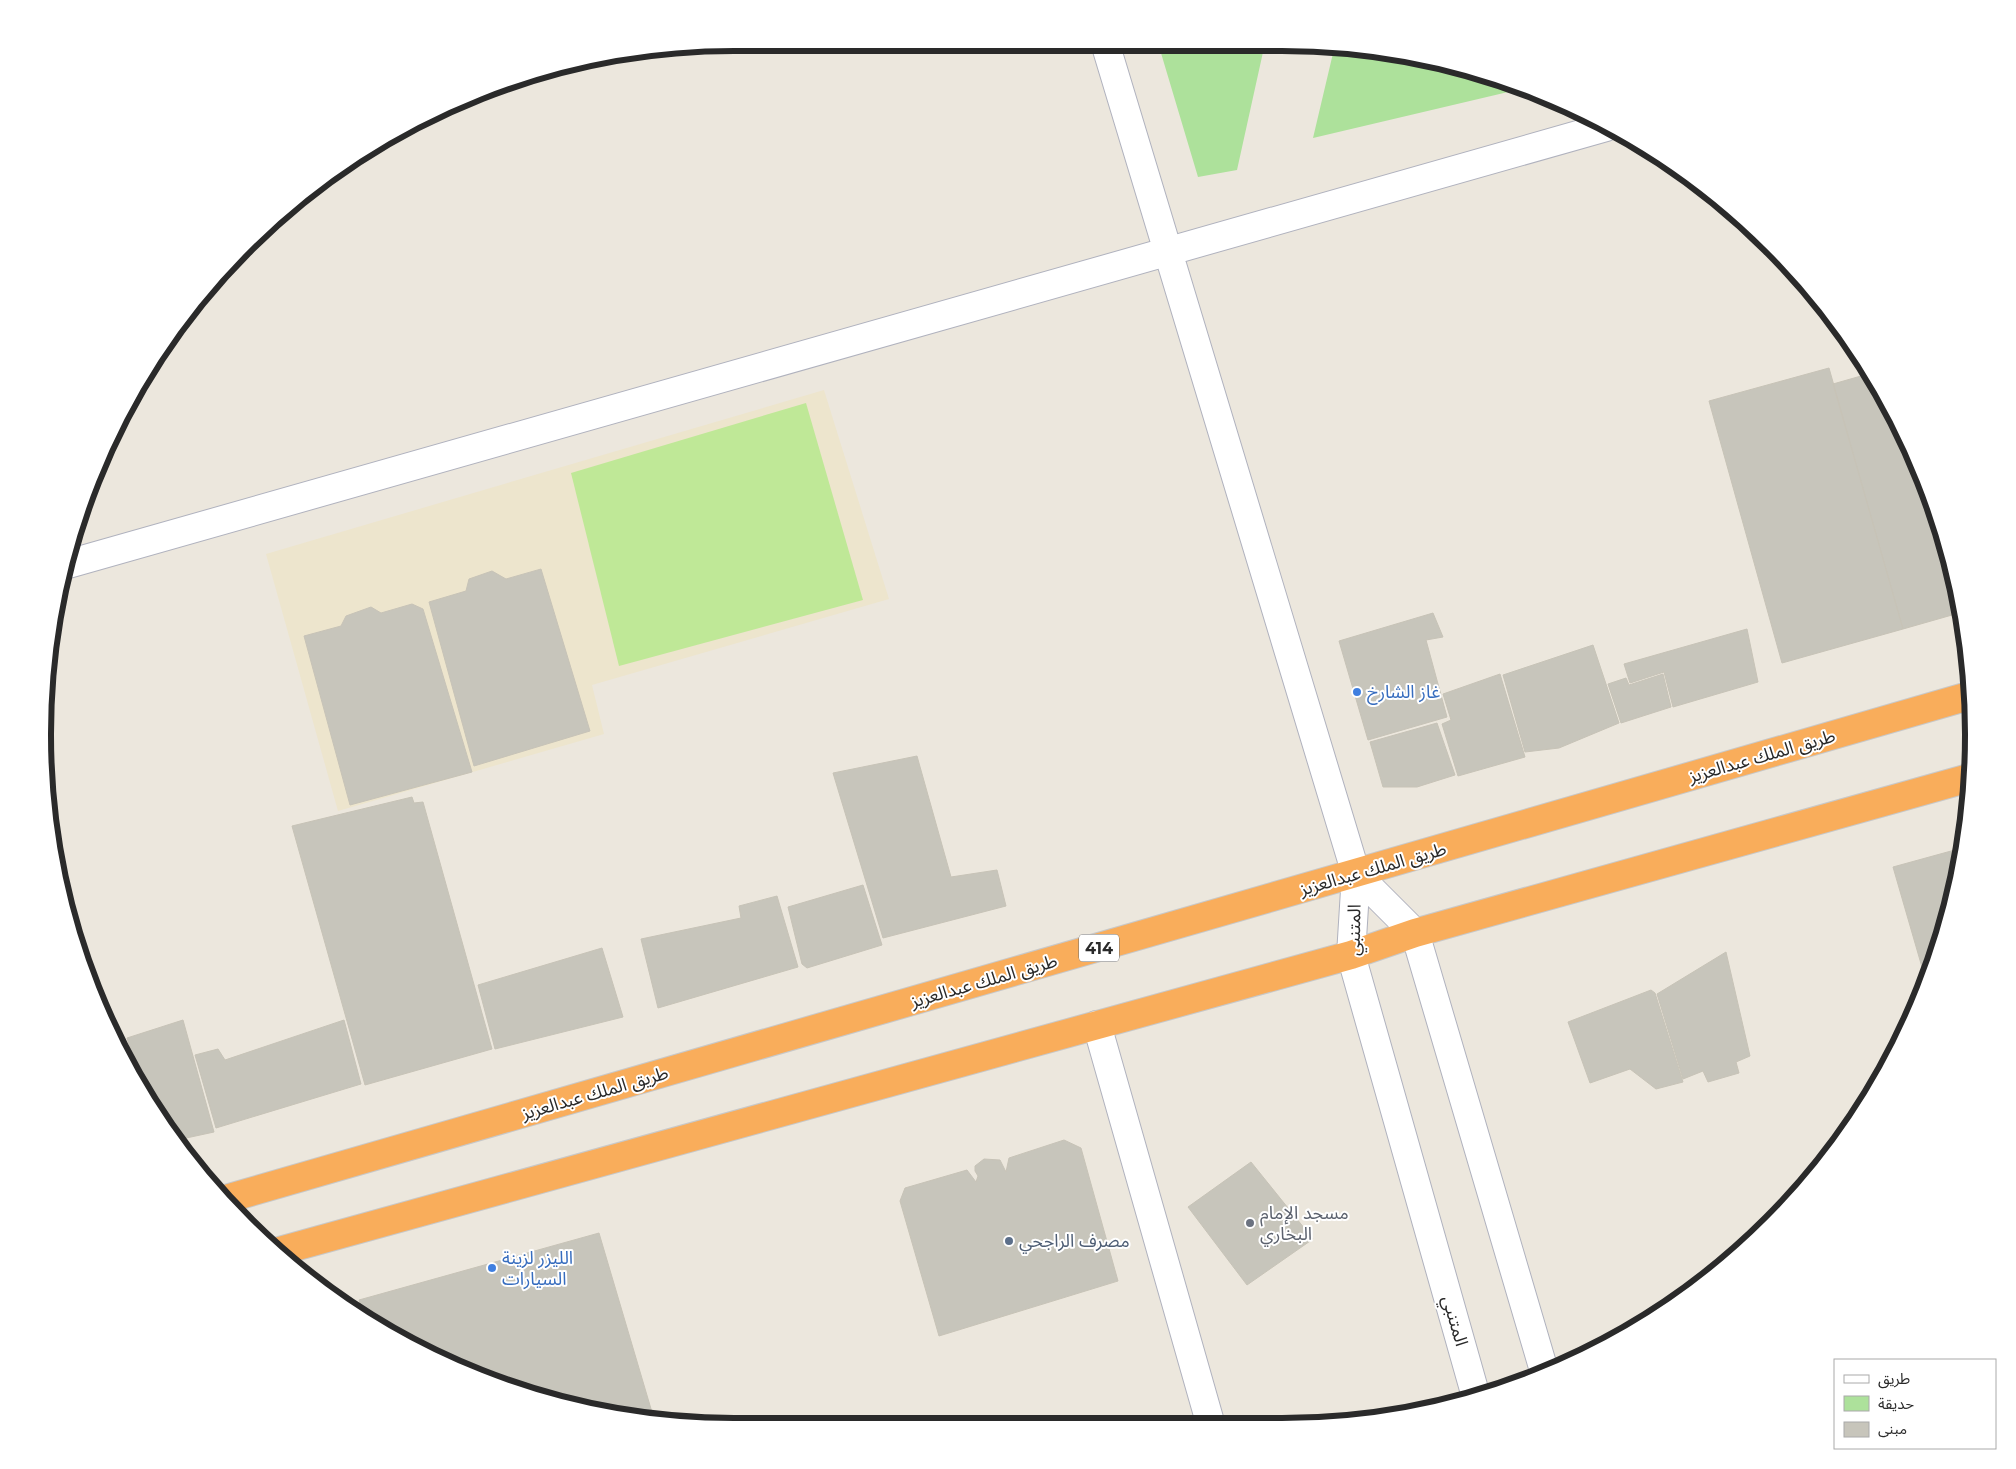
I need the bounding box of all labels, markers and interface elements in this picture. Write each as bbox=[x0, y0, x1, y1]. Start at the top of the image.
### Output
place label: غاز الشارخ bbox=[1367, 681, 1440, 705]
marker: غاز الشارخ bbox=[1351, 686, 1363, 698]
street label: طريق الملك عبدالعزيز bbox=[1685, 725, 1838, 788]
street label: طريق الملك عبدالعزيز bbox=[1296, 838, 1449, 901]
street label: المتنبي bbox=[1343, 904, 1368, 956]
road number: 414 bbox=[1079, 934, 1119, 961]
street label: طريق الملك عبدالعزيز bbox=[907, 950, 1060, 1013]
street label: طريق الملك عبدالعزيز bbox=[518, 1062, 671, 1125]
place label: مسجد الإمام البخاري bbox=[1260, 1202, 1349, 1247]
marker: مسجد الإمام البخاري bbox=[1244, 1217, 1256, 1229]
place label: مصرف الراجحي bbox=[1019, 1230, 1130, 1254]
marker: مصرف الراجحي bbox=[1003, 1235, 1015, 1247]
place label: الليزر لزينة السيارات bbox=[502, 1247, 573, 1290]
marker: الليزر لزينة السيارات bbox=[486, 1262, 498, 1274]
street label: المتنبي bbox=[1435, 1293, 1473, 1349]
legend bbox=[1834, 1359, 1996, 1449]
text: طريق bbox=[1878, 1369, 1910, 1389]
text: حديقة bbox=[1878, 1394, 1914, 1413]
text: مبنى bbox=[1878, 1419, 1907, 1438]

